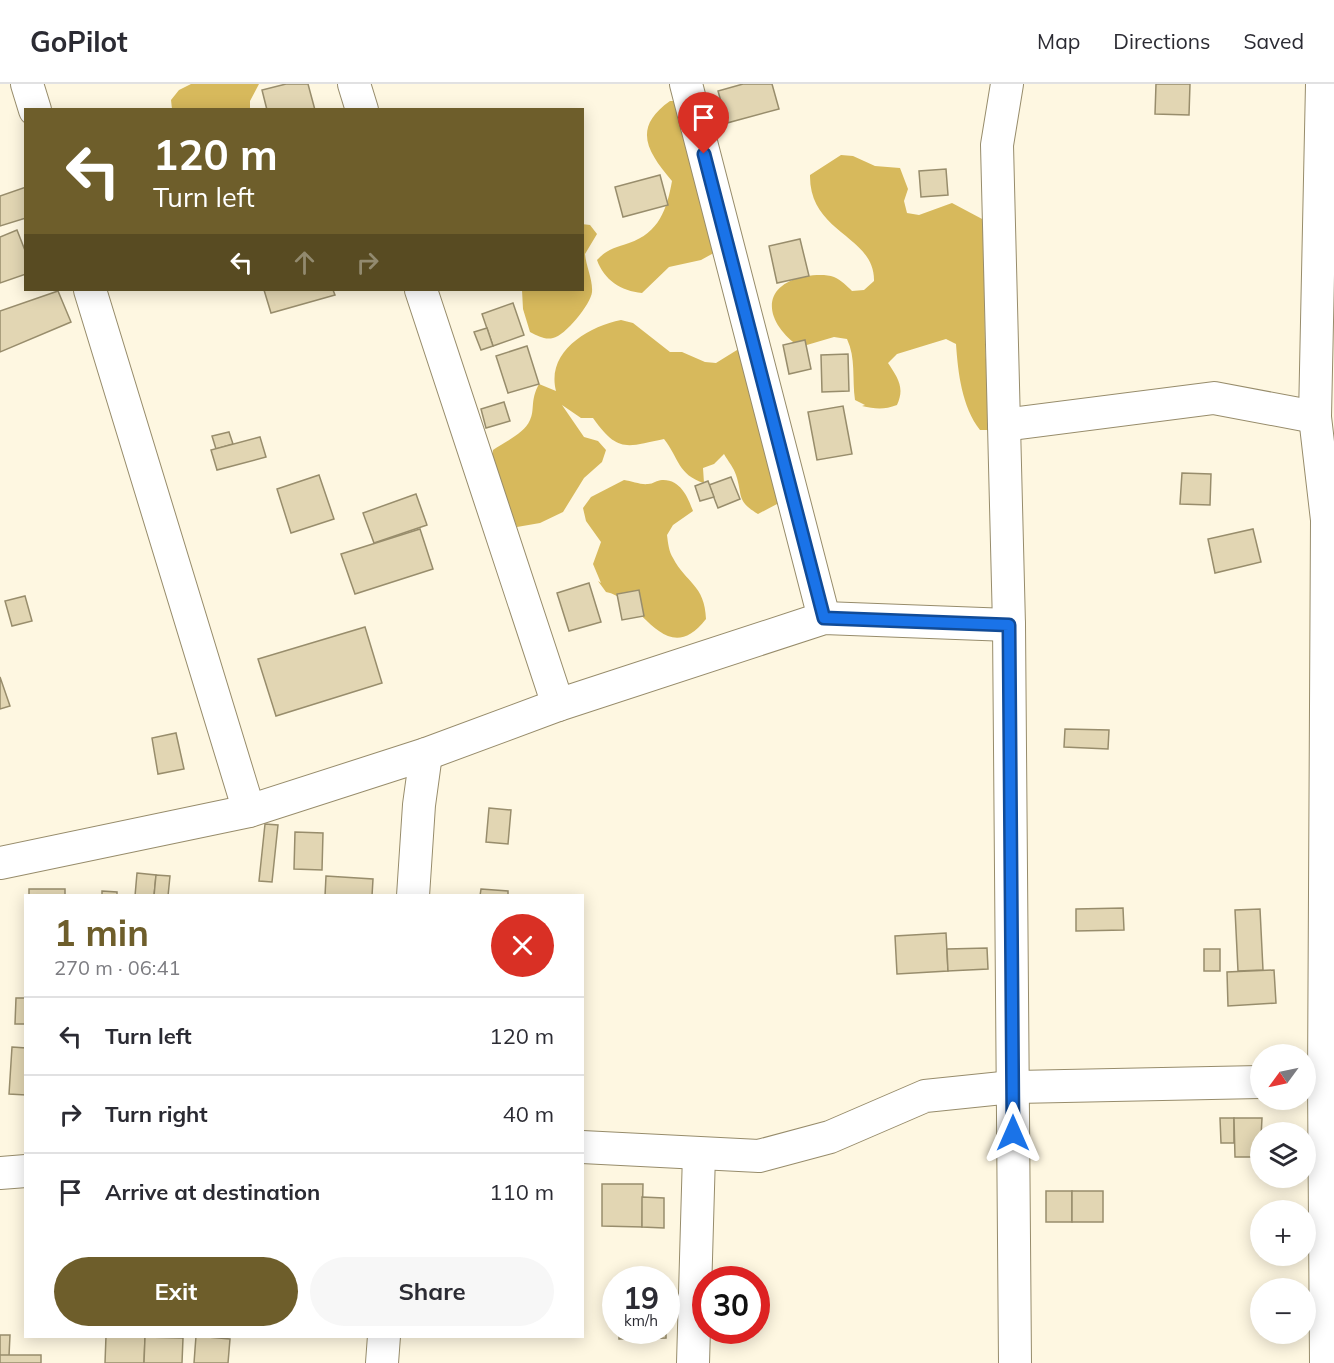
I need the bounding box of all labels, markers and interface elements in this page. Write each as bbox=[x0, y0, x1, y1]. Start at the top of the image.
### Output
text: GoPilot bbox=[30, 24, 128, 59]
text: Map bbox=[1037, 28, 1080, 54]
text: Directions bbox=[1113, 28, 1210, 54]
text: Saved bbox=[1243, 28, 1304, 54]
pin bbox=[678, 92, 729, 154]
icon: arrive bbox=[687, 101, 720, 134]
text: 120 m bbox=[153, 128, 278, 181]
icon: left bbox=[54, 132, 132, 210]
text: Turn left bbox=[153, 180, 255, 214]
icon: left bbox=[225, 246, 258, 279]
icon: ahead bbox=[288, 246, 321, 279]
icon: right bbox=[351, 246, 384, 279]
text: 1 min bbox=[54, 910, 149, 955]
button: close bbox=[491, 914, 554, 977]
text: 270 m · 06:41 bbox=[54, 955, 180, 980]
icon: left bbox=[54, 1020, 87, 1053]
text: Turn left bbox=[105, 1022, 192, 1050]
text: 120 m bbox=[489, 1022, 554, 1050]
north arrow bbox=[1250, 1044, 1316, 1110]
map controls bbox=[1250, 1044, 1316, 1344]
icon: right bbox=[54, 1098, 87, 1131]
text: Turn right bbox=[105, 1100, 208, 1128]
text: 40 m bbox=[503, 1100, 554, 1128]
position arrow bbox=[981, 1101, 1045, 1165]
button: layers bbox=[1250, 1122, 1316, 1188]
icon: arrive bbox=[54, 1176, 87, 1209]
text: Arrive at destination bbox=[105, 1178, 320, 1206]
text: 110 m bbox=[489, 1178, 554, 1206]
button: + bbox=[1250, 1200, 1316, 1266]
button: Exit bbox=[54, 1257, 298, 1326]
button: Share bbox=[310, 1257, 554, 1326]
speed limit sign: 30 bbox=[692, 1266, 770, 1344]
button: − bbox=[1250, 1278, 1316, 1344]
text: 19 bbox=[623, 1279, 659, 1317]
text: km/h bbox=[624, 1311, 658, 1330]

